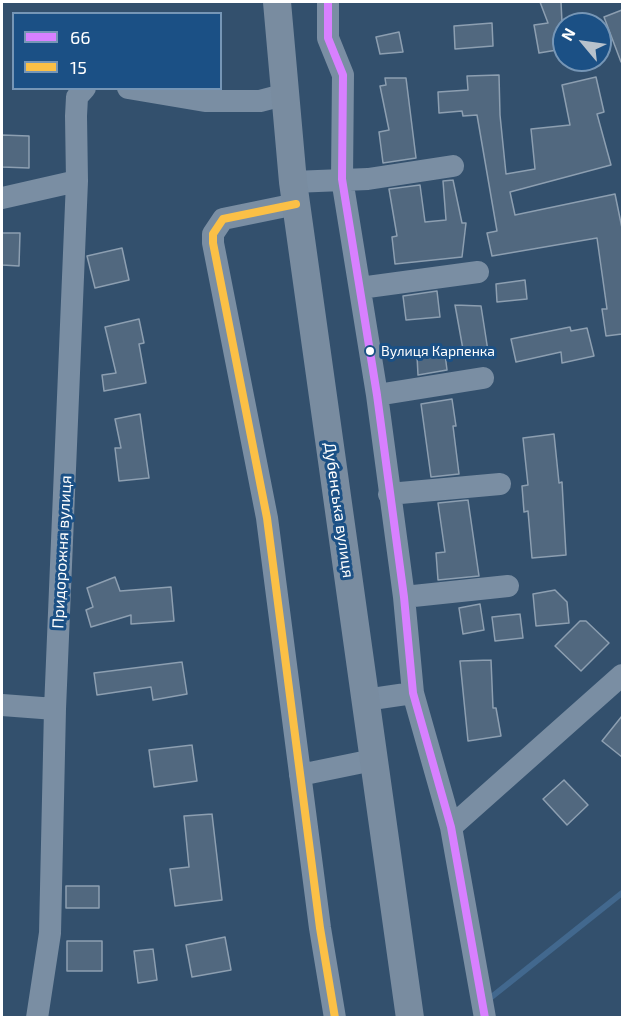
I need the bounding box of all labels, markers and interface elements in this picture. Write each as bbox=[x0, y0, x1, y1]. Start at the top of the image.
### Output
legend bbox=[12, 12, 222, 90]
north arrow bbox=[552, 12, 612, 72]
text: N bbox=[556, 24, 579, 44]
text: 66 bbox=[70, 26, 91, 48]
text: 15 bbox=[70, 56, 87, 78]
place label: Вулиця Карпенка bbox=[381, 343, 495, 359]
marker: Вулиця Карпенка bbox=[364, 345, 376, 357]
street label: Дубенська вулиця bbox=[320, 441, 358, 579]
street label: Придорожня вулиця bbox=[48, 475, 76, 629]

